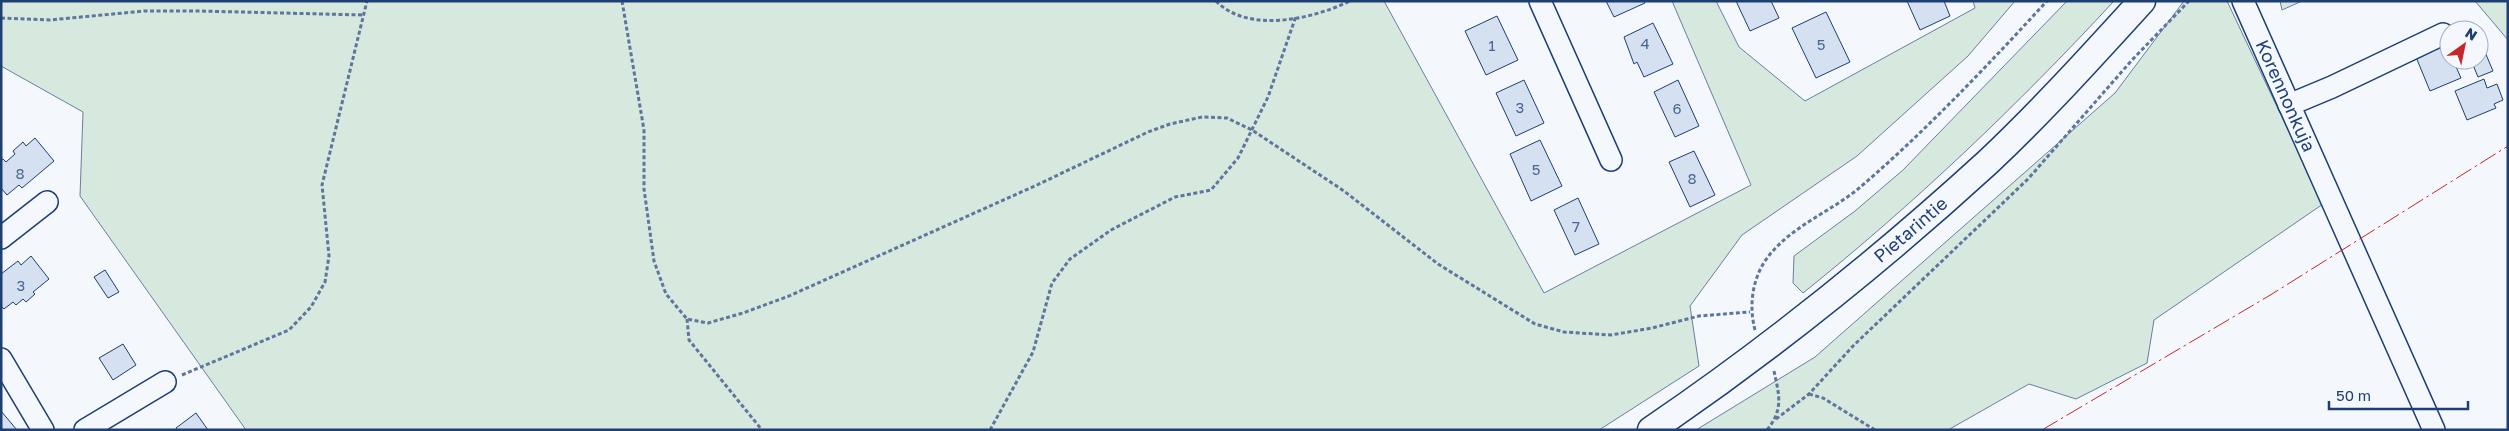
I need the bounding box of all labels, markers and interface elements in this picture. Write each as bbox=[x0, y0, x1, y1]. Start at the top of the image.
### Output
north arrow bbox=[2439, 20, 2489, 70]
text: N bbox=[2462, 24, 2480, 44]
house number: 4 bbox=[1640, 34, 1650, 52]
house number: 5 bbox=[1817, 35, 1825, 53]
house number: 1 bbox=[1488, 36, 1496, 54]
street label: Korennonkuja bbox=[2252, 36, 2321, 155]
house number: 3 bbox=[1516, 98, 1524, 116]
house number: 6 bbox=[1672, 99, 1682, 117]
house number: 5 bbox=[1532, 160, 1540, 178]
house number: 8 bbox=[15, 164, 25, 182]
house number: 8 bbox=[1687, 169, 1697, 187]
street label: Pietarintie bbox=[1869, 192, 1951, 267]
house number: 7 bbox=[1572, 217, 1580, 235]
house number: 3 bbox=[17, 276, 25, 294]
scale bar bbox=[2329, 378, 2468, 410]
text: 50 m bbox=[2336, 386, 2371, 404]

